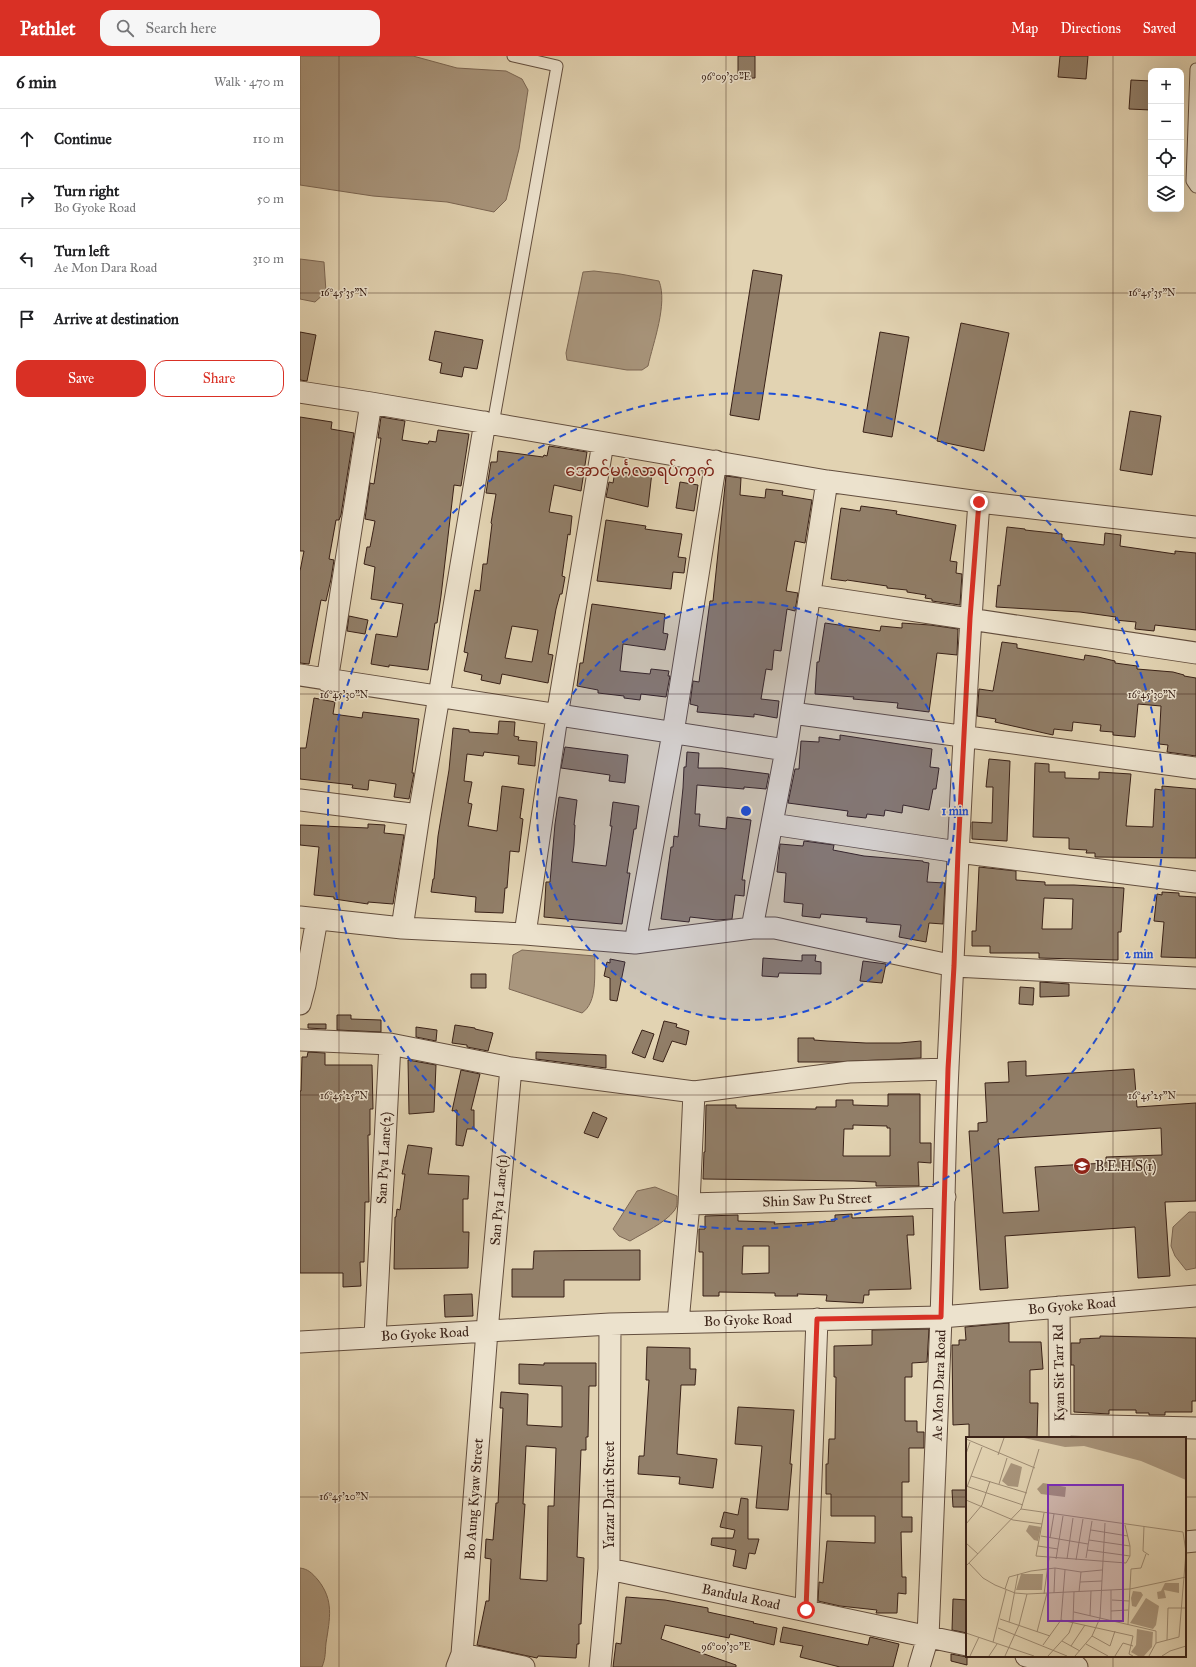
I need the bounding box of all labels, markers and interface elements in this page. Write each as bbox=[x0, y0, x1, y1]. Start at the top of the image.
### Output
search box bbox=[100, 10, 380, 46]
text: Pathlet bbox=[20, 17, 76, 40]
icon: search bbox=[114, 17, 136, 39]
text: Search here bbox=[146, 19, 217, 37]
text: Map bbox=[1011, 20, 1038, 37]
text: Directions bbox=[1060, 20, 1121, 37]
text: Saved bbox=[1143, 20, 1176, 37]
map controls bbox=[1148, 68, 1184, 212]
button: + bbox=[1148, 68, 1184, 104]
text: 96°09'30"E bbox=[701, 71, 751, 83]
text: 6 min bbox=[16, 72, 57, 93]
text: Walk · 470 m bbox=[214, 74, 284, 90]
button: − bbox=[1148, 104, 1184, 140]
icon: ahead bbox=[16, 128, 38, 150]
text: Continue bbox=[54, 130, 112, 148]
text: 110 m bbox=[252, 131, 284, 147]
button: locate bbox=[1148, 140, 1184, 176]
button: layers bbox=[1148, 176, 1184, 212]
text: Turn right bbox=[54, 182, 119, 200]
icon: right bbox=[16, 188, 38, 210]
text: 50 m bbox=[257, 191, 284, 207]
text: Bo Gyoke Road bbox=[54, 200, 136, 216]
text: Turn left bbox=[54, 242, 110, 260]
icon: left bbox=[16, 248, 38, 270]
text: 310 m bbox=[252, 251, 284, 267]
text: Ae Mon Dara Road bbox=[54, 260, 157, 276]
text: 16°45'35"N bbox=[320, 287, 368, 299]
text: 16°45'35"N bbox=[1128, 287, 1176, 299]
icon: arrive bbox=[16, 308, 38, 330]
text: Arrive at destination bbox=[54, 310, 179, 328]
button: Save bbox=[16, 360, 146, 397]
button: Share bbox=[154, 360, 284, 397]
district label: အောင်မင်္ဂလာရပ်ကွက် bbox=[565, 459, 715, 484]
route end bbox=[970, 493, 988, 511]
text: 16°45'30"N bbox=[320, 689, 369, 701]
text: 16°45'30"N bbox=[1128, 689, 1177, 701]
centre of rings bbox=[739, 804, 753, 818]
text: 1 min bbox=[941, 804, 969, 818]
text: 2 min bbox=[1125, 947, 1154, 961]
text: 16°45'25"N bbox=[320, 1090, 369, 1102]
text: 16°45'25"N bbox=[1128, 1090, 1177, 1102]
street label: San Pya Lane(2) bbox=[373, 1111, 396, 1205]
street label: San Pya Lane(1) bbox=[487, 1154, 512, 1246]
school or university icon: B.E.H.S(1) bbox=[1072, 1156, 1092, 1176]
place label: B.E.H.S(1) bbox=[1095, 1158, 1156, 1176]
street label: Shin Saw Pu Street bbox=[762, 1190, 872, 1210]
street label: Bo Gyoke Road bbox=[1027, 1294, 1117, 1318]
street label: Bo Gyoke Road bbox=[704, 1310, 792, 1330]
street label: Bo Gyoke Road bbox=[380, 1323, 470, 1345]
street label: Kyan Sit Tarr Rd bbox=[1050, 1324, 1068, 1422]
street label: Ae Mon Dara Road bbox=[929, 1329, 949, 1442]
street label: Bo Aung Kyaw Street bbox=[461, 1437, 487, 1560]
inset map bbox=[966, 1437, 1186, 1657]
street label: Yarzar Darit Street bbox=[601, 1441, 618, 1549]
text: 16°45'20"N bbox=[319, 1491, 369, 1503]
street label: Bandula Road bbox=[700, 1580, 782, 1614]
route start bbox=[797, 1601, 815, 1619]
text: 96°09'30"E bbox=[701, 1641, 751, 1653]

